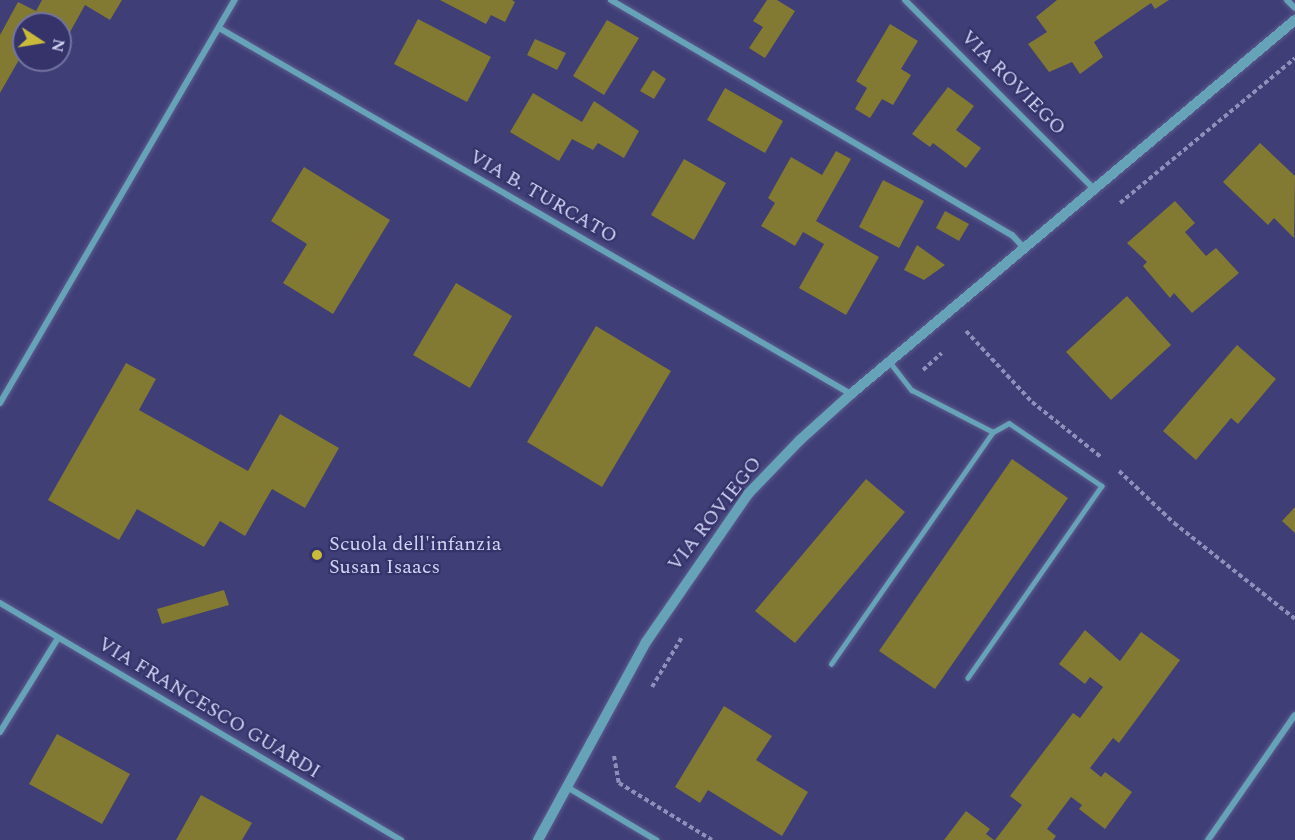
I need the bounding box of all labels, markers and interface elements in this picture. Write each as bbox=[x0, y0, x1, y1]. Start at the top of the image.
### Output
north arrow bbox=[12, 12, 72, 72]
street label: VIA ROVIEGO bbox=[956, 26, 1070, 140]
text: N bbox=[45, 36, 71, 54]
street label: VIA B. TURCATO bbox=[465, 145, 621, 249]
street label: VIA ROVIEGO bbox=[663, 452, 767, 576]
place label: Scuola dell'infanzia Susan Isaacs bbox=[329, 532, 502, 579]
marker: Scuola dell'infanzia Susan Isaacs bbox=[310, 548, 324, 562]
street label: VIA FRANCESCO GUARDI bbox=[94, 632, 324, 784]

